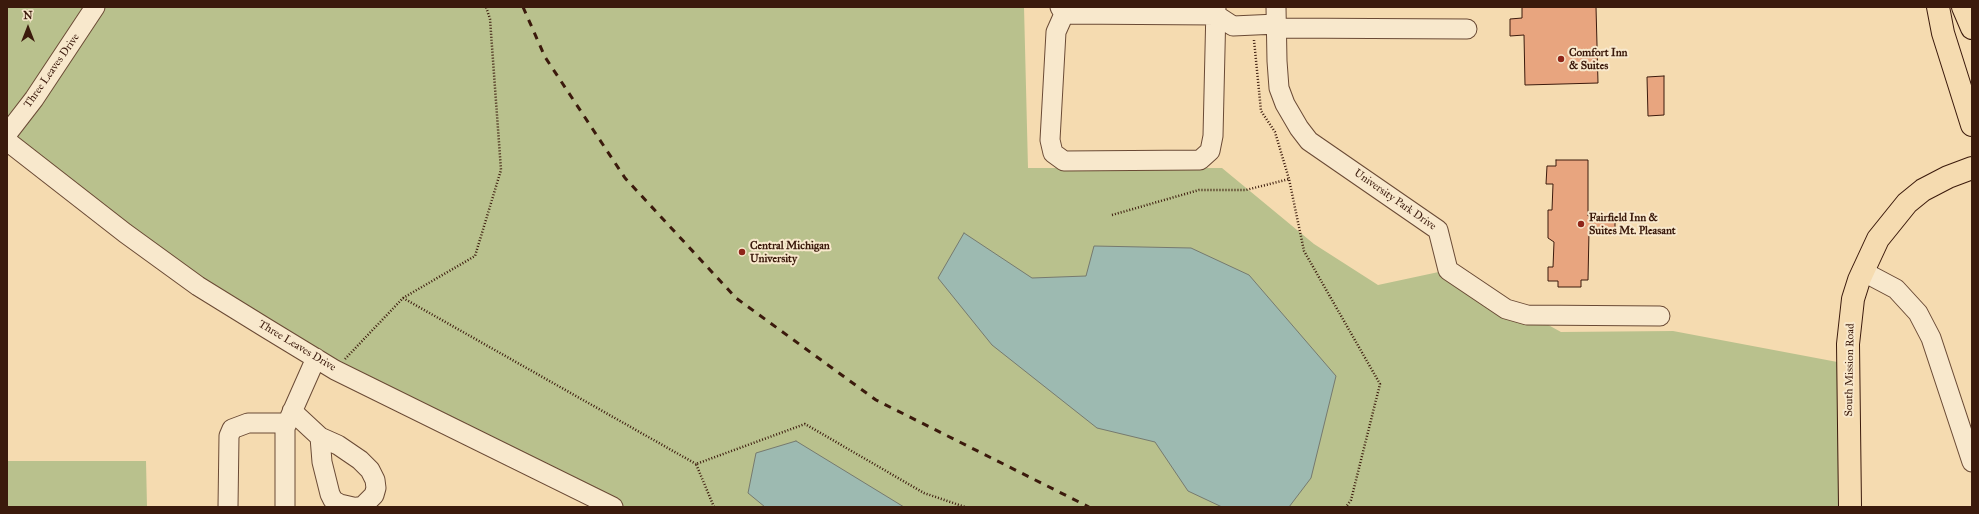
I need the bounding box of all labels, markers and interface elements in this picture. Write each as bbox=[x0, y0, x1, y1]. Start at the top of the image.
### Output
north arrow bbox=[8, 8, 48, 48]
text: N bbox=[23, 9, 33, 22]
street label: Three Leaves Drive bbox=[21, 31, 83, 111]
place label: Comfort Inn & Suites bbox=[1569, 46, 1628, 72]
marker: Comfort Inn & Suites bbox=[1556, 54, 1566, 64]
street label: University Park Drive bbox=[1351, 167, 1439, 233]
place label: Fairfield Inn & Suites Mt. Pleasant bbox=[1589, 211, 1676, 237]
marker: Fairfield Inn & Suites Mt. Pleasant bbox=[1576, 219, 1586, 229]
place label: Central Michigan University bbox=[750, 239, 830, 265]
marker: Central Michigan University bbox=[737, 247, 747, 257]
street label: Three Leaves Drive bbox=[256, 318, 338, 374]
street label: South Mission Road bbox=[1843, 323, 1857, 417]

